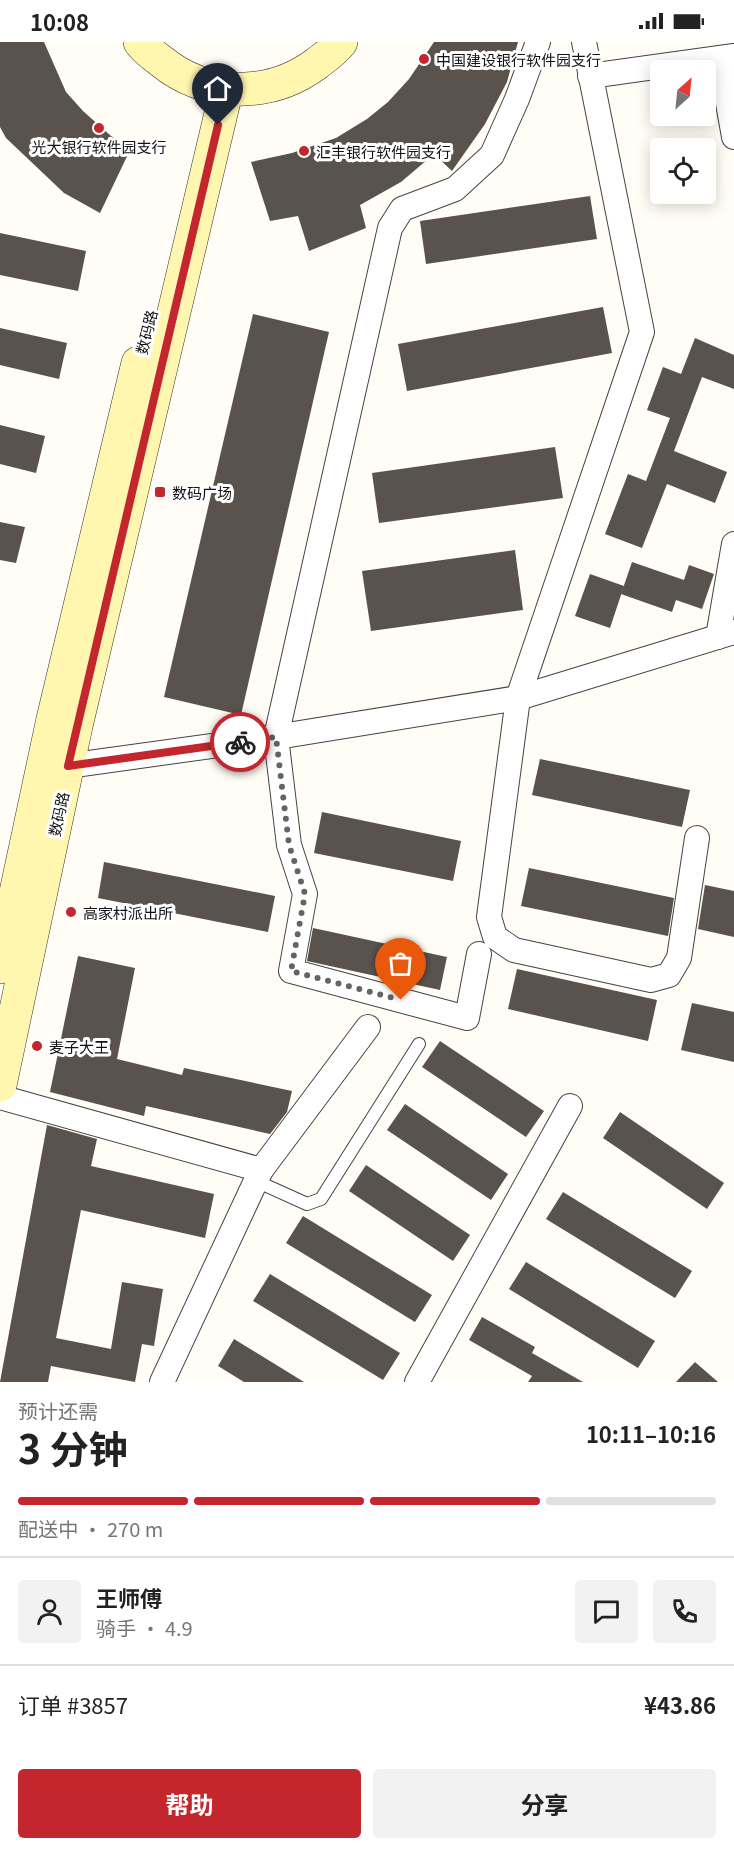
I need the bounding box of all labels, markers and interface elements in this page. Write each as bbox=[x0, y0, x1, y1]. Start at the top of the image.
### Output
text: 10:08 bbox=[30, 5, 89, 37]
place label: 中国建设银行软件园支行 bbox=[436, 49, 601, 70]
marker: 中国建设银行软件园支行 bbox=[417, 52, 431, 66]
north arrow bbox=[650, 60, 716, 126]
map controls bbox=[650, 60, 716, 204]
pin bbox=[192, 63, 243, 125]
icon: home bbox=[201, 72, 234, 105]
marker: 光大银行软件园支行 bbox=[92, 121, 106, 135]
place label: 光大银行软件园支行 bbox=[31, 136, 167, 157]
button: locate bbox=[650, 138, 716, 204]
place label: 汇丰银行软件园支行 bbox=[316, 141, 451, 162]
marker: 汇丰银行软件园支行 bbox=[297, 144, 311, 158]
street label: 数码路 bbox=[130, 308, 162, 356]
place label: 数码广场 bbox=[172, 482, 232, 503]
marker: 数码广场 bbox=[153, 485, 167, 499]
courier bbox=[210, 712, 270, 772]
icon: bike bbox=[224, 726, 257, 759]
street label: 数码路 bbox=[43, 790, 73, 838]
place label: 高家村派出所 bbox=[83, 902, 173, 923]
marker: 高家村派出所 bbox=[64, 905, 78, 919]
pin bbox=[375, 938, 426, 1000]
icon: bag bbox=[384, 947, 417, 980]
place label: 麦子大王 bbox=[49, 1036, 109, 1057]
marker: 麦子大王 bbox=[30, 1039, 44, 1053]
text: 预计还需 bbox=[18, 1396, 98, 1425]
text: 10:11–10:16 bbox=[586, 1417, 716, 1449]
text: 3 分钟 bbox=[18, 1419, 128, 1475]
text: 配送中 · 270 m bbox=[18, 1514, 163, 1543]
button: person bbox=[18, 1580, 81, 1643]
button: chat bbox=[575, 1580, 638, 1643]
button: phone bbox=[653, 1580, 716, 1643]
text: 王师傅 bbox=[96, 1581, 162, 1613]
text: 骑手 · 4.9 bbox=[96, 1613, 193, 1642]
text: 订单 #3857 bbox=[18, 1688, 128, 1720]
text: ¥43.86 bbox=[644, 1688, 716, 1720]
button: 帮助 bbox=[18, 1769, 361, 1838]
button: 分享 bbox=[373, 1769, 716, 1838]

